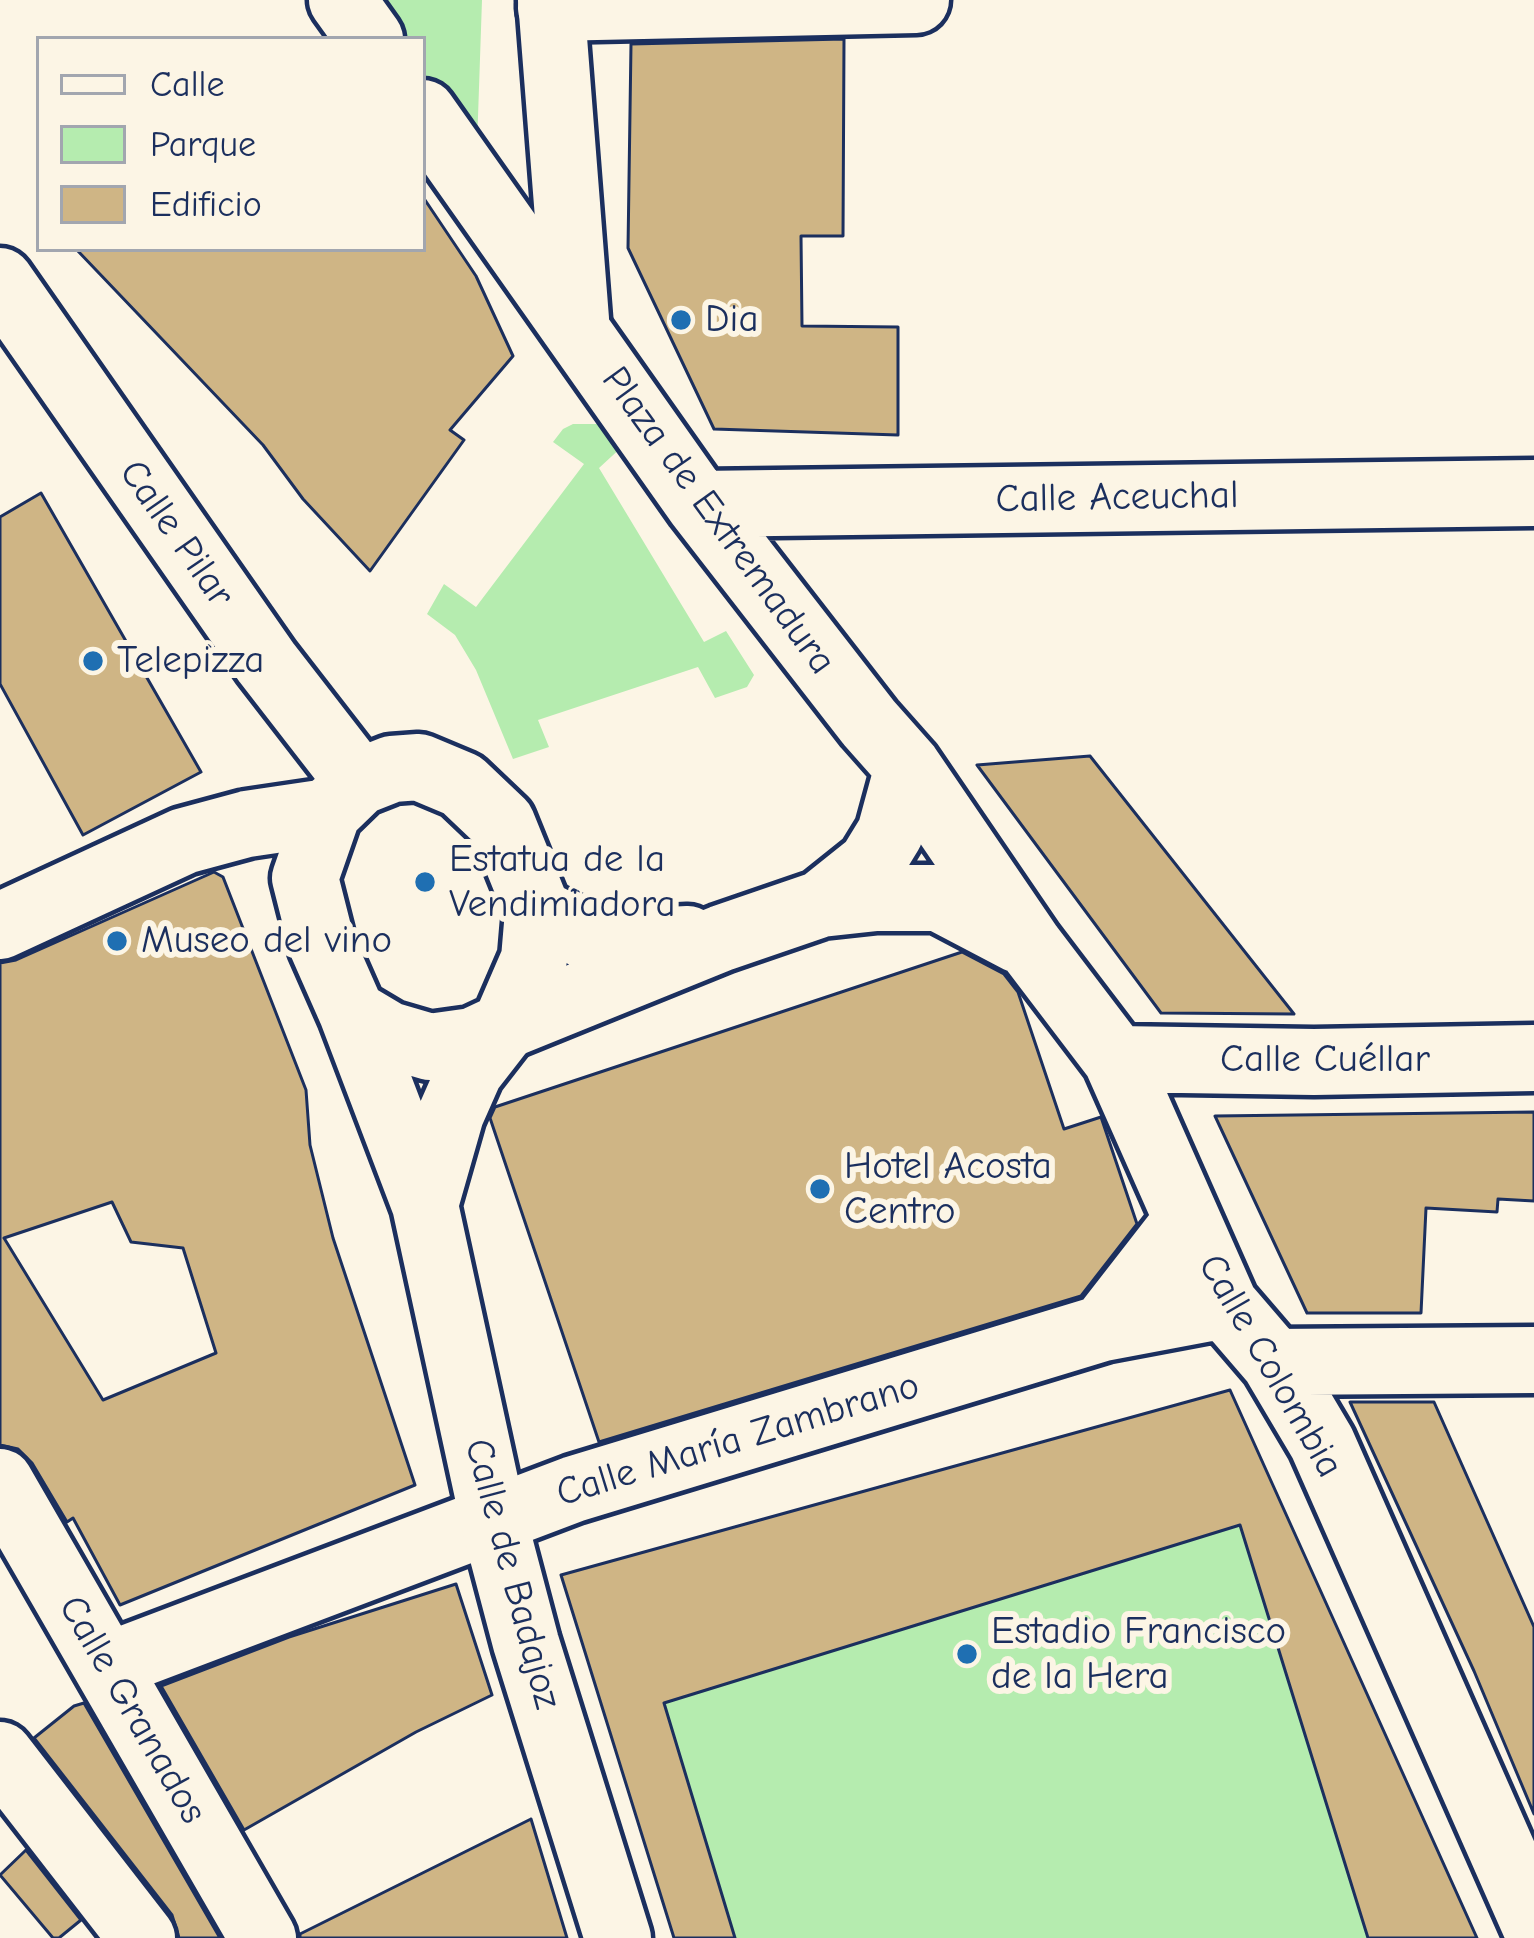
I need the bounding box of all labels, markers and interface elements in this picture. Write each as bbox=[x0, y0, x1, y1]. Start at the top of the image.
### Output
legend bbox=[36, 36, 426, 252]
text: Calle bbox=[150, 64, 224, 105]
text: Parque bbox=[150, 124, 256, 165]
text: Edificio bbox=[150, 184, 262, 225]
place label: Dia bbox=[705, 297, 759, 343]
marker: Dia bbox=[668, 307, 694, 333]
street label: Plaza de Extremadura bbox=[591, 358, 845, 684]
street label: Calle Pilar bbox=[108, 452, 244, 616]
street label: Calle Aceuchal bbox=[995, 472, 1239, 524]
place label: Telepizza bbox=[117, 638, 264, 684]
marker: Telepizza bbox=[80, 648, 106, 674]
place label: Estatua de la Vendimiadora bbox=[449, 837, 676, 928]
marker: Estatua de la Vendimiadora bbox=[412, 869, 438, 895]
place label: Museo del vino bbox=[141, 918, 392, 964]
marker: Museo del vino bbox=[104, 928, 130, 954]
street label: Calle Cuéllar bbox=[1220, 1037, 1430, 1083]
place label: Hotel Acosta Centro bbox=[844, 1144, 1052, 1235]
marker: Hotel Acosta Centro bbox=[807, 1176, 833, 1202]
street label: Calle Colombia bbox=[1187, 1246, 1353, 1486]
street label: Calle María Zambrano bbox=[551, 1363, 925, 1517]
street label: Calle de Badajoz bbox=[453, 1434, 571, 1714]
street label: Calle Granados bbox=[48, 1588, 216, 1832]
place label: Estadio Francisco de la Hera bbox=[991, 1609, 1286, 1700]
marker: Estadio Francisco de la Hera bbox=[954, 1641, 980, 1667]

